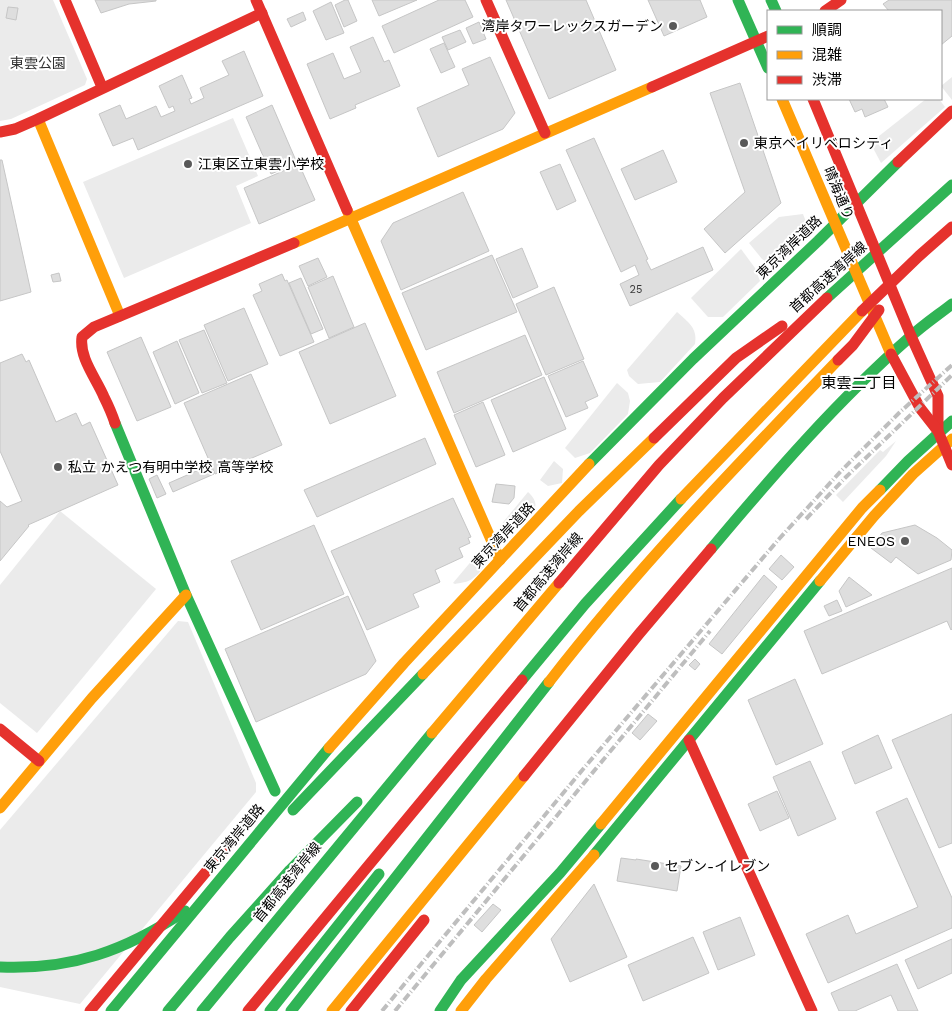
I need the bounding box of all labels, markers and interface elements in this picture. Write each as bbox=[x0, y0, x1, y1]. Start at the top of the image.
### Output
legend bbox=[767, 10, 942, 100]
place label: 湾岸タワーレックスガーデン bbox=[481, 18, 663, 34]
marker: 湾岸タワーレックスガーデン bbox=[667, 20, 679, 32]
text: 順調 bbox=[812, 21, 842, 39]
text: 混雑 bbox=[812, 46, 842, 64]
park label: 東雲公園 bbox=[10, 55, 66, 71]
text: 渋滞 bbox=[812, 71, 842, 89]
place label: 東京ベイリベロシティ bbox=[754, 135, 893, 151]
marker: 東京ベイリベロシティ bbox=[738, 137, 750, 149]
place label: 江東区立東雲小学校 bbox=[198, 156, 324, 172]
marker: 江東区立東雲小学校 bbox=[182, 158, 194, 170]
street label: 晴海通り bbox=[821, 164, 857, 222]
street label: 東京湾岸道路 bbox=[753, 212, 825, 282]
street label: 首都高速湾岸線 bbox=[786, 238, 870, 316]
house number: 25 bbox=[630, 283, 642, 296]
district label: 東雲二丁目 bbox=[821, 374, 897, 392]
place label: 私立 かえつ有明中学校 高等学校 bbox=[68, 459, 273, 475]
marker: 私立 かえつ有明中学校 高等学校 bbox=[52, 461, 64, 473]
street label: 東京湾岸道路 bbox=[469, 499, 537, 571]
street label: 首都高速湾岸線 bbox=[510, 529, 586, 615]
place label: ENEOS bbox=[848, 533, 895, 549]
marker: ENEOS bbox=[899, 535, 911, 547]
street label: 東京湾岸道路 bbox=[201, 801, 267, 875]
street label: 首都高速湾岸線 bbox=[250, 839, 324, 925]
place label: セブン-イレブン bbox=[665, 858, 770, 874]
marker: セブン-イレブン bbox=[649, 860, 661, 872]

